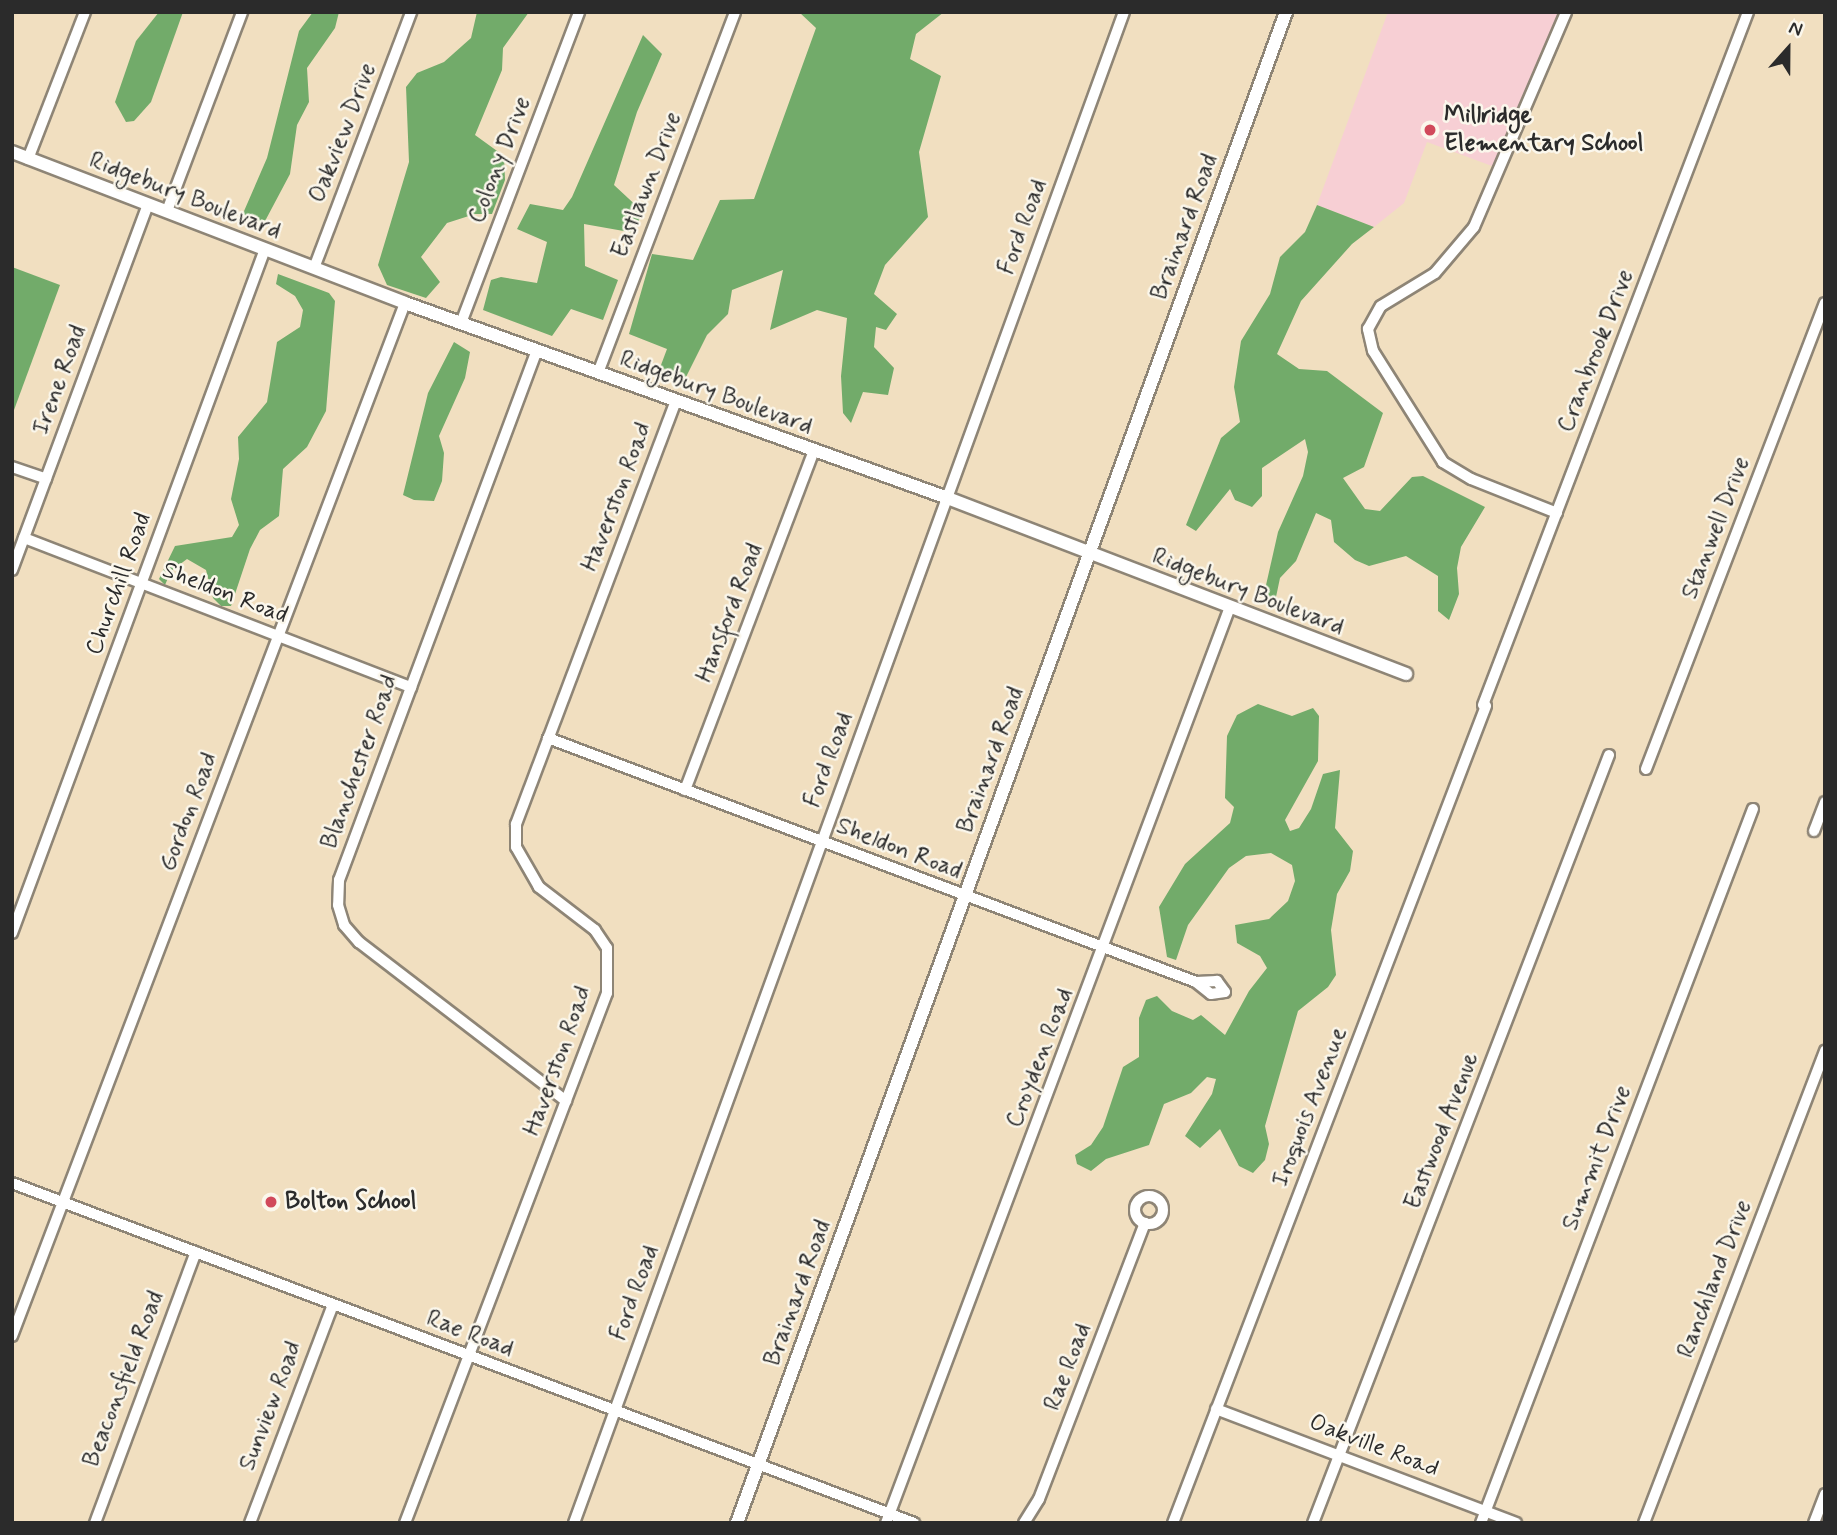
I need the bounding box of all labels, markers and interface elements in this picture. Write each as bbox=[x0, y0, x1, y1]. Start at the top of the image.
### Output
north arrow bbox=[1753, 14, 1823, 84]
text: N bbox=[1785, 15, 1806, 43]
street label: Oakview Drive bbox=[303, 59, 383, 207]
street label: Colony Drive bbox=[463, 93, 537, 227]
place label: Millridge Elementary School bbox=[1444, 102, 1643, 158]
street label: Eastlawn Drive bbox=[606, 108, 688, 262]
marker: Millridge Elementary School bbox=[1422, 122, 1438, 138]
street label: Ridgebury Boulevard bbox=[85, 146, 285, 246]
street label: Brainard Road bbox=[1146, 151, 1224, 303]
street label: Ford Road bbox=[992, 175, 1054, 279]
street label: Cranbrook Drive bbox=[1552, 266, 1640, 436]
street label: Irene Road bbox=[27, 322, 93, 438]
street label: Ridgebury Boulevard bbox=[616, 345, 816, 441]
street label: Haverston Road bbox=[576, 420, 658, 574]
street label: Stanwell Drive bbox=[1676, 453, 1756, 603]
street label: Churchill Road bbox=[80, 510, 158, 658]
street label: Hansford Road bbox=[691, 540, 769, 686]
street label: Ridgebury Boulevard bbox=[1148, 542, 1348, 642]
street label: Sheldon Road bbox=[159, 556, 291, 630]
street label: Blanchester Road bbox=[316, 672, 404, 852]
street label: Brainard Road bbox=[952, 684, 1030, 836]
street label: Ford Road bbox=[798, 708, 860, 812]
street label: Gordon Road bbox=[153, 749, 225, 875]
street label: Sheldon Road bbox=[833, 812, 965, 886]
street label: Haverston Road bbox=[518, 984, 598, 1138]
street label: Croyden Road bbox=[1001, 985, 1079, 1131]
street label: Iroquois Avenue bbox=[1268, 1026, 1352, 1188]
street label: Eastwood Avenue bbox=[1398, 1046, 1486, 1216]
street label: Summit Drive bbox=[1556, 1082, 1638, 1234]
place label: Bolton School bbox=[285, 1188, 417, 1216]
marker: Bolton School bbox=[263, 1194, 279, 1210]
street label: Ranchland Drive bbox=[1672, 1196, 1758, 1362]
street label: Brainard Road bbox=[759, 1217, 837, 1369]
street label: Ford Road bbox=[604, 1241, 666, 1345]
street label: Beaconsfield Road bbox=[77, 1288, 171, 1470]
street label: Rae Road bbox=[422, 1304, 518, 1364]
street label: Rae Road bbox=[1038, 1319, 1098, 1415]
street label: Sunview Road bbox=[233, 1337, 309, 1475]
street label: Oakville Road bbox=[1306, 1408, 1442, 1484]

